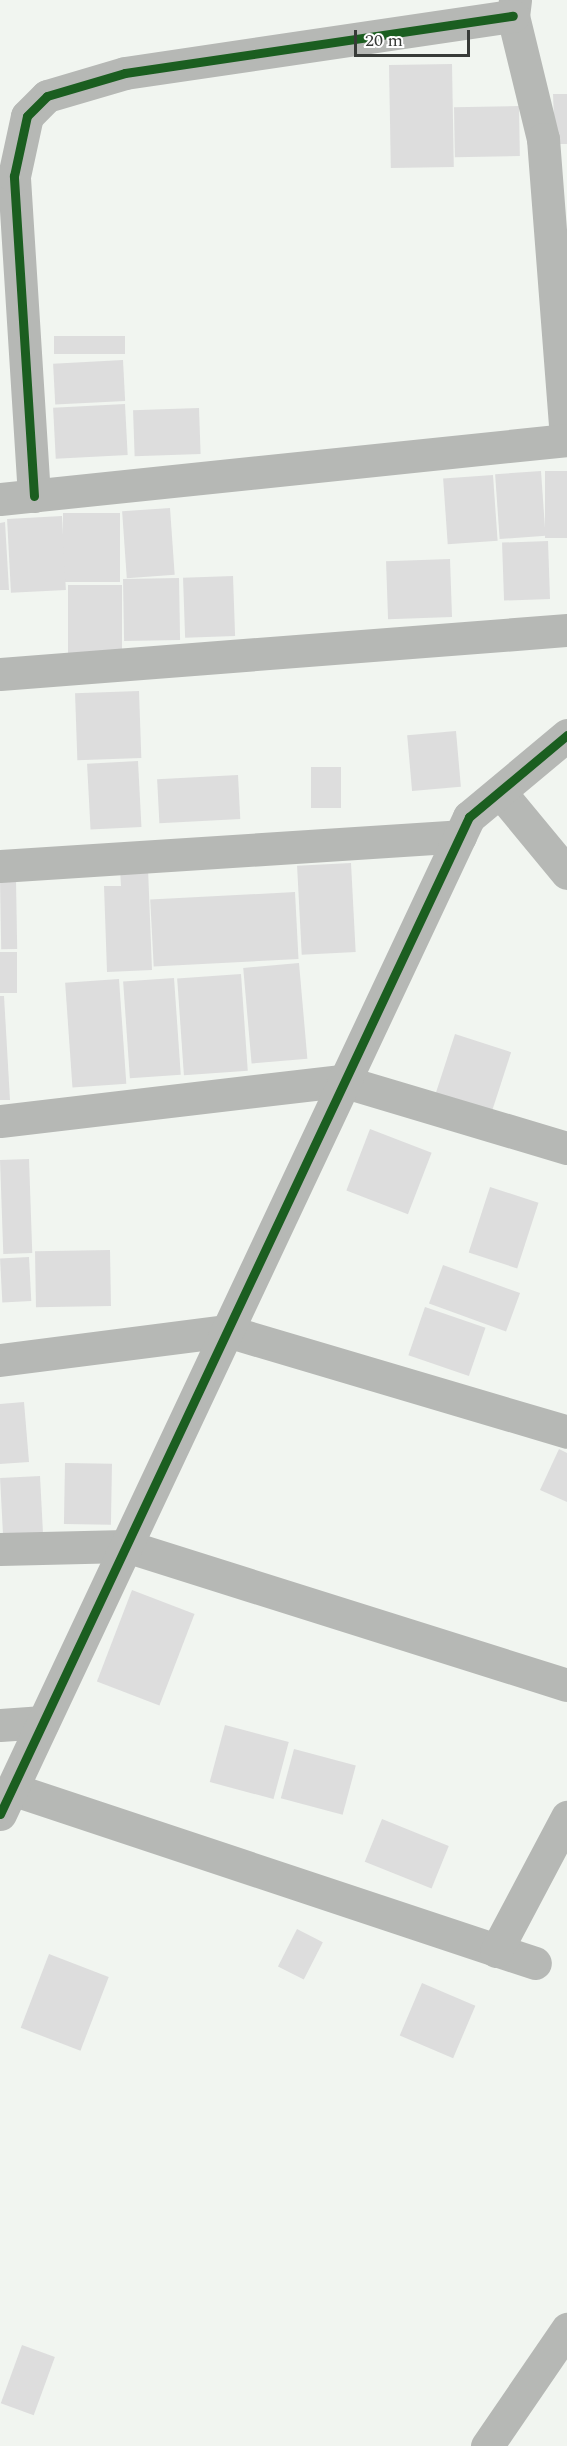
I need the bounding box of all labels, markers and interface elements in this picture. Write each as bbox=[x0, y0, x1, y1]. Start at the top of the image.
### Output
scale bar bbox=[357, 18, 472, 56]
text: 20 m bbox=[365, 27, 403, 54]

